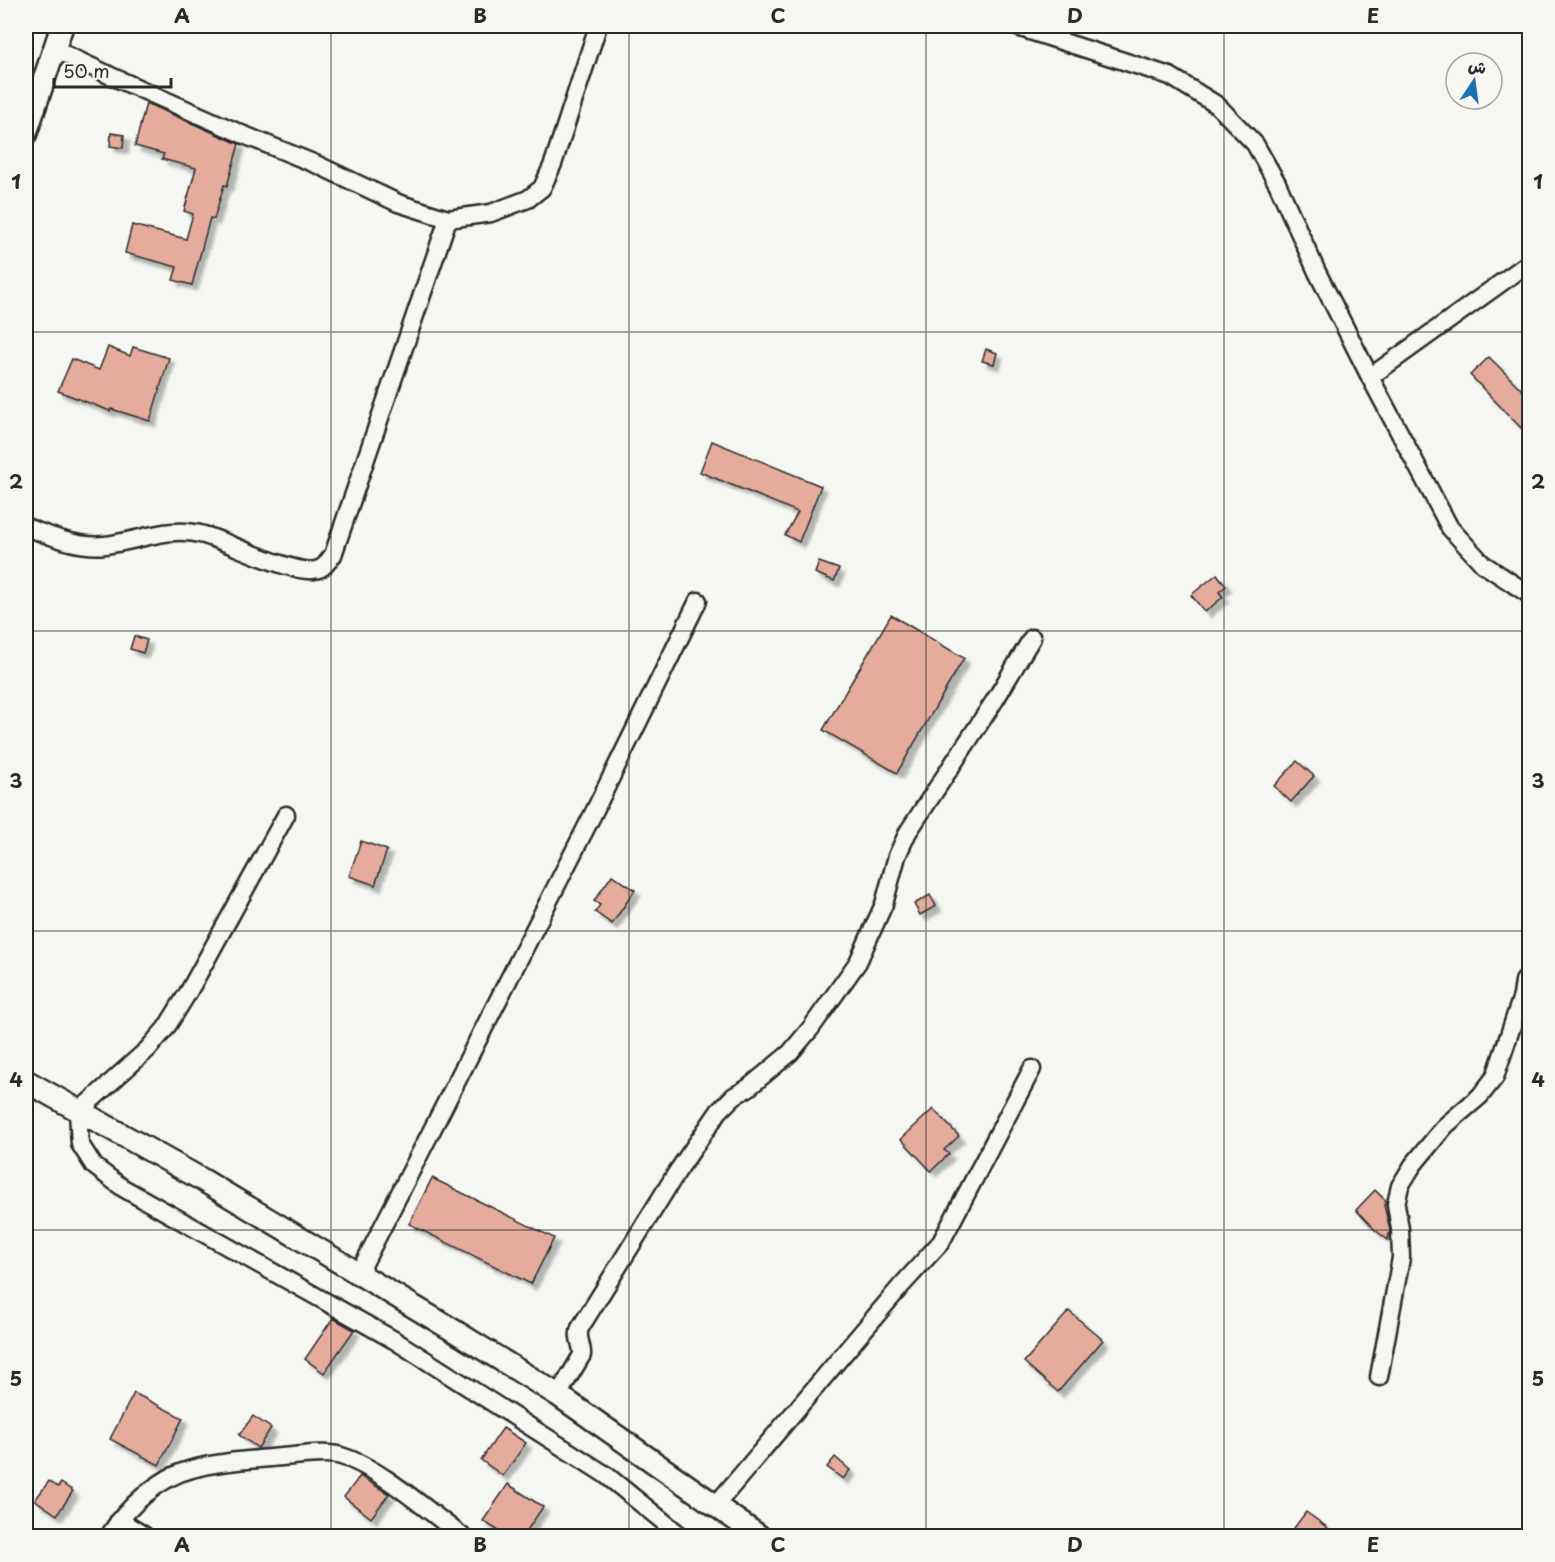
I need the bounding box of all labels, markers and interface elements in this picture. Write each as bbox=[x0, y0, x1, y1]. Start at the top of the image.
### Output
text: A bbox=[174, 0, 190, 30]
text: B bbox=[473, 0, 487, 30]
text: C bbox=[770, 0, 786, 30]
text: D bbox=[1067, 0, 1083, 30]
text: E bbox=[1367, 0, 1379, 30]
scale bar bbox=[54, 51, 171, 89]
north arrow bbox=[1444, 51, 1504, 111]
text: ش bbox=[1466, 52, 1489, 79]
text: 50 m bbox=[63, 57, 110, 84]
text: 1 bbox=[11, 166, 21, 196]
text: 1 bbox=[1533, 166, 1543, 196]
text: 2 bbox=[9, 466, 23, 496]
text: 2 bbox=[1531, 466, 1545, 496]
text: 3 bbox=[9, 765, 23, 795]
text: 3 bbox=[1531, 765, 1545, 795]
text: 4 bbox=[9, 1064, 23, 1094]
text: 4 bbox=[1531, 1064, 1545, 1094]
text: 5 bbox=[10, 1363, 22, 1393]
text: 5 bbox=[1532, 1363, 1544, 1393]
text: A bbox=[174, 1529, 190, 1559]
text: B bbox=[473, 1529, 487, 1559]
text: C bbox=[770, 1529, 786, 1559]
text: D bbox=[1067, 1529, 1083, 1559]
text: E bbox=[1367, 1529, 1379, 1559]

